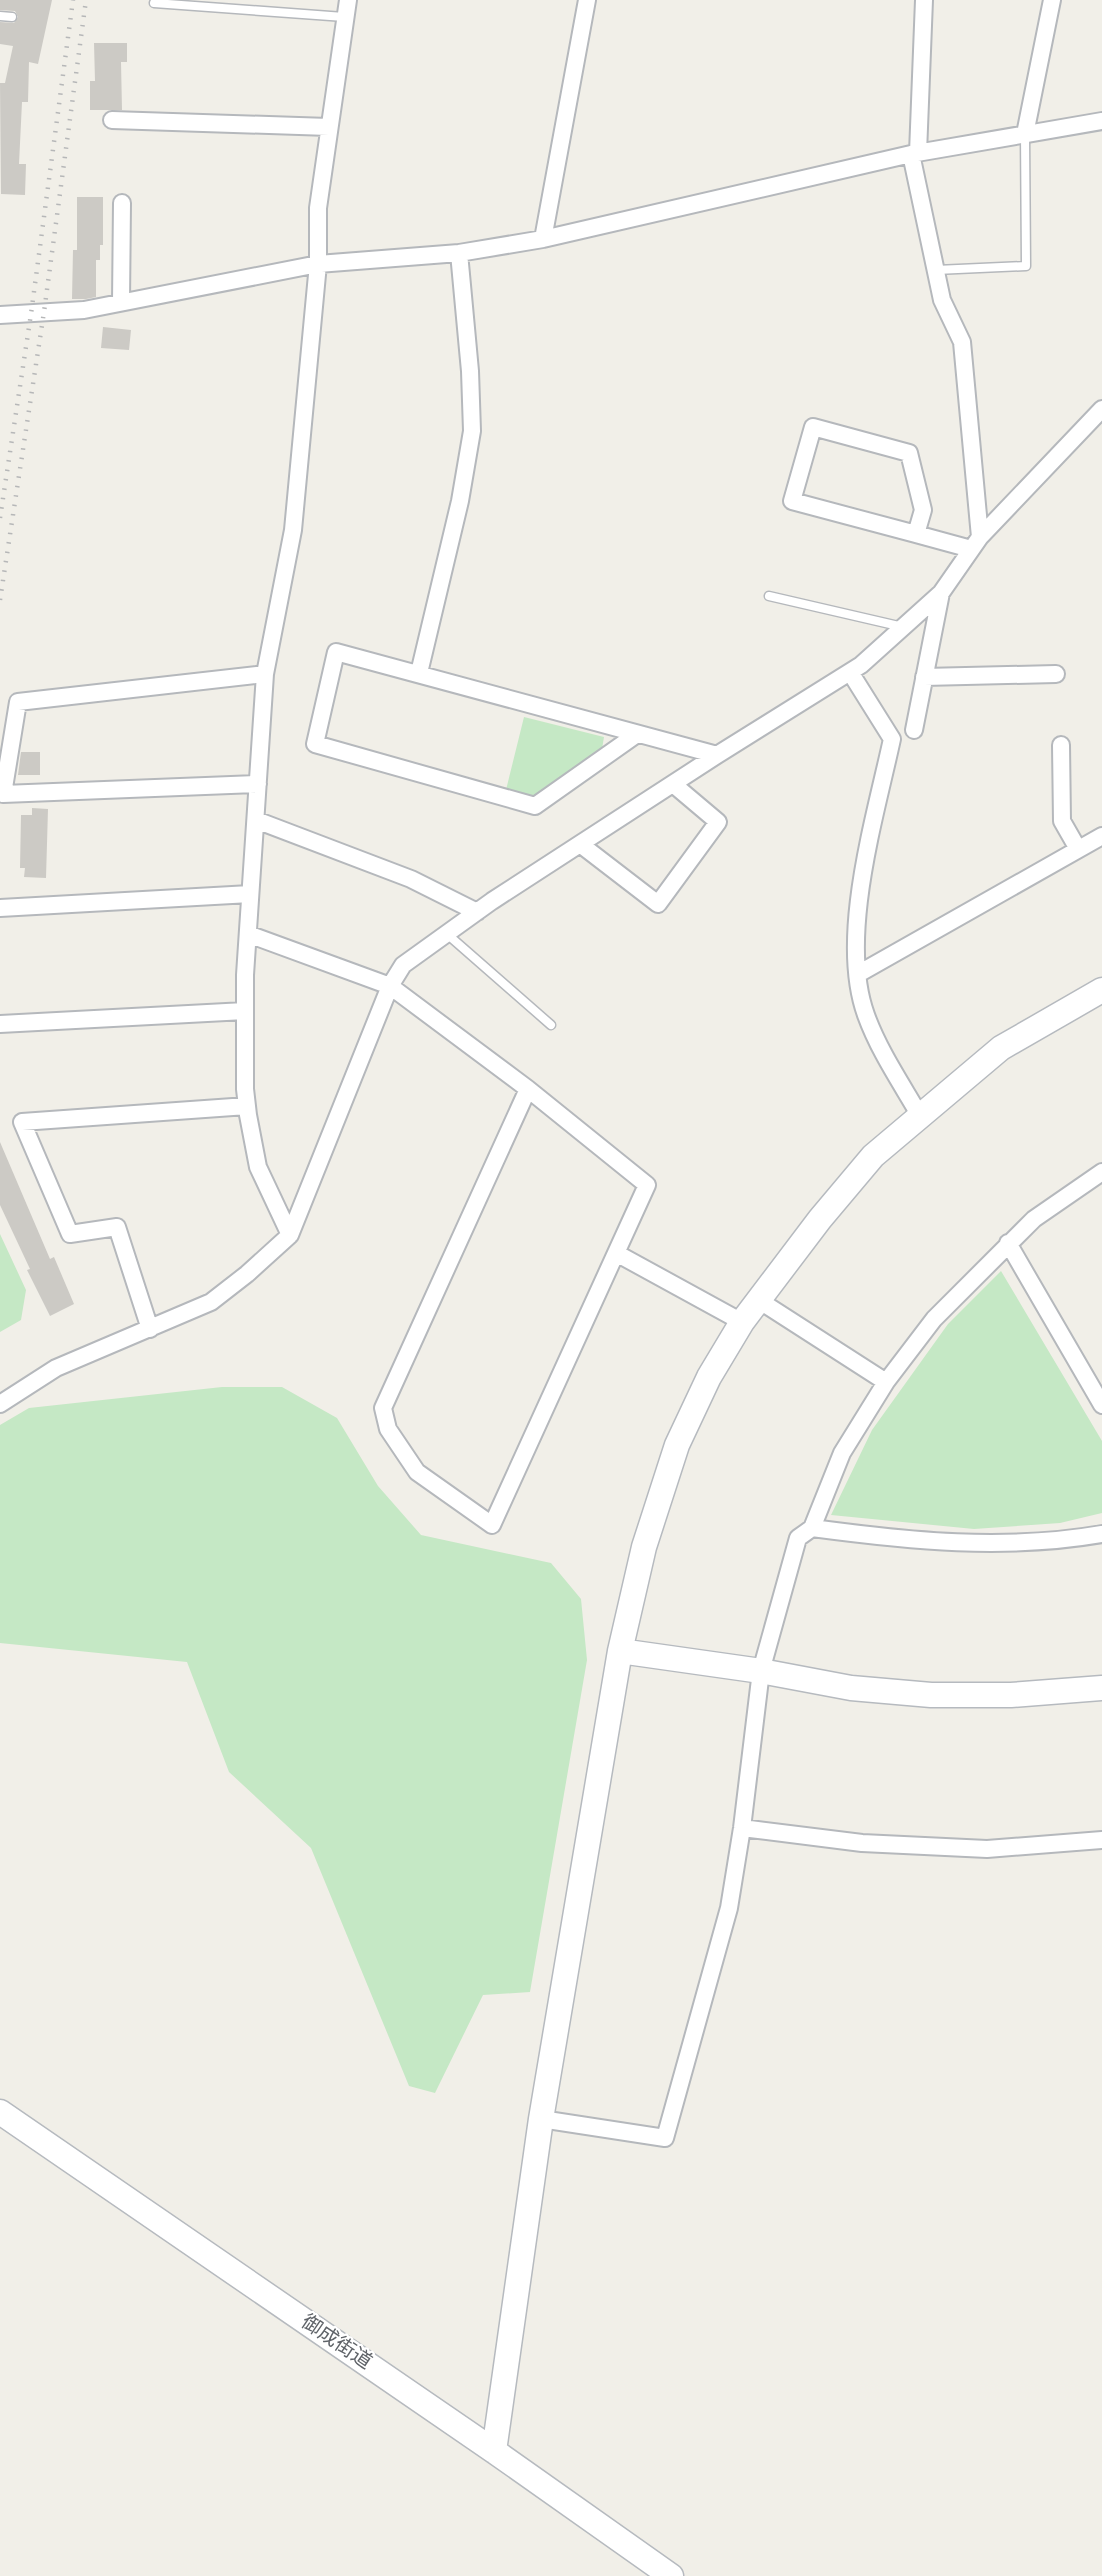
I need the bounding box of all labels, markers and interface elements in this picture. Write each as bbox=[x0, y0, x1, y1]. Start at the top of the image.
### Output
street label: 御成街道 bbox=[296, 2310, 376, 2376]

